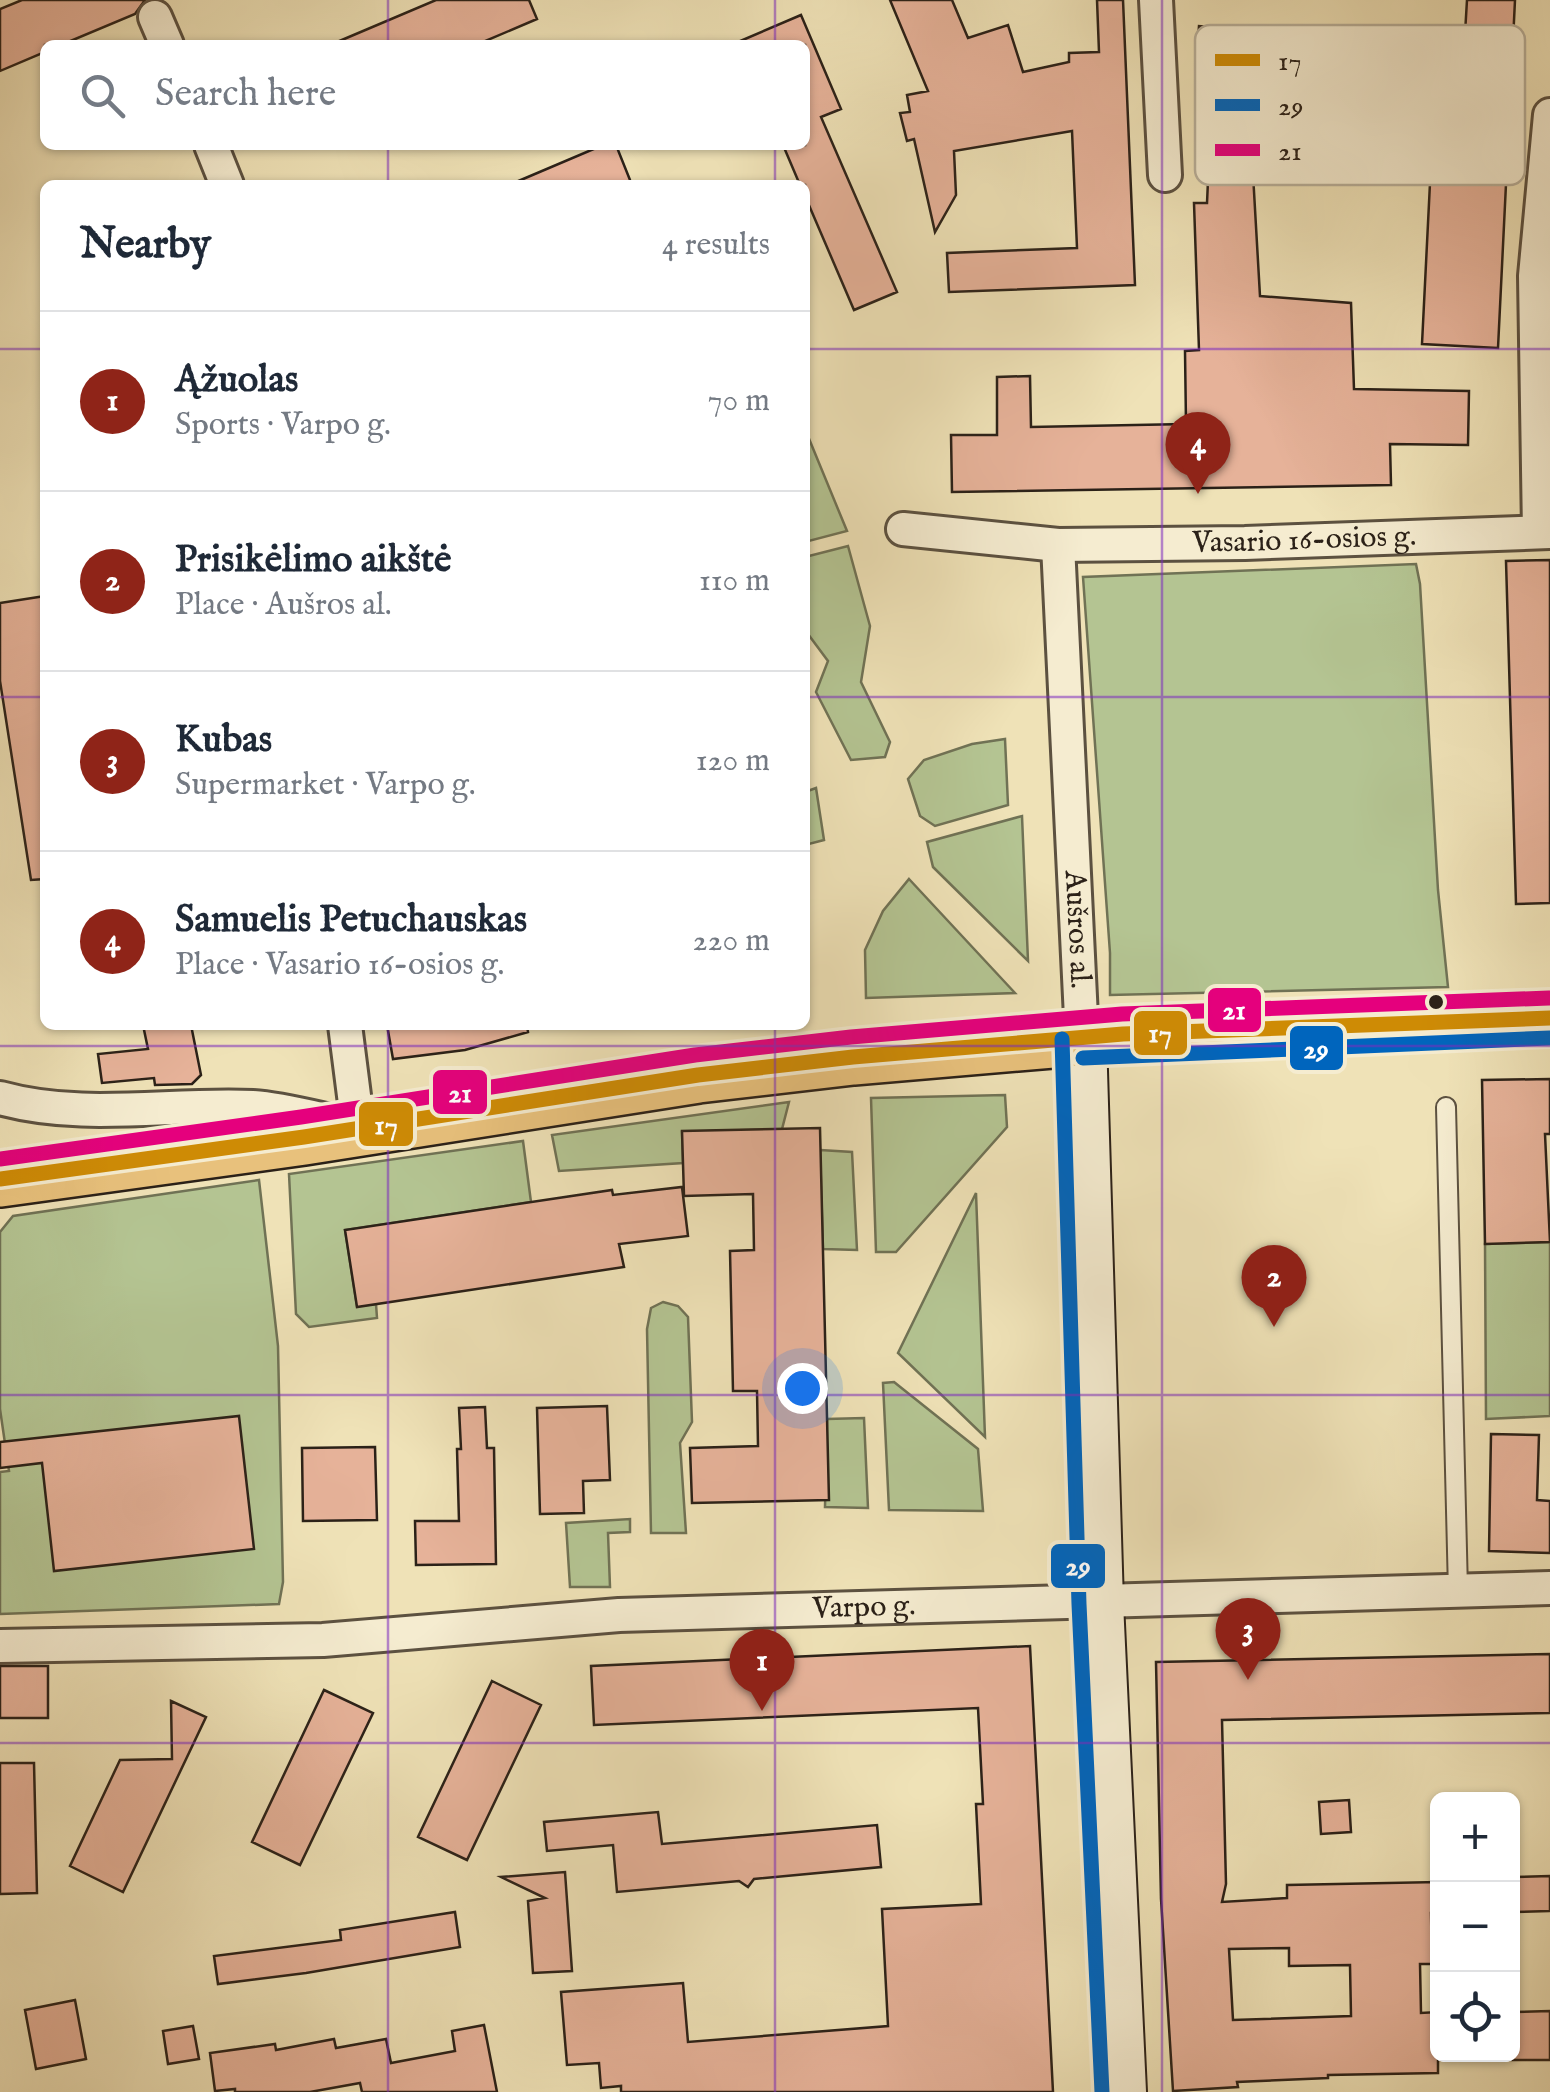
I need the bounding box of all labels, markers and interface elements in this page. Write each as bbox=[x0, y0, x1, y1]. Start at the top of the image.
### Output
legend bbox=[1195, 25, 1525, 185]
search box bbox=[40, 40, 810, 150]
text: 17 bbox=[1278, 45, 1302, 80]
icon: search bbox=[75, 68, 130, 123]
text: Search here bbox=[155, 71, 336, 119]
text: 29 bbox=[1278, 90, 1303, 125]
text: 21 bbox=[1278, 135, 1302, 170]
text: Nearby bbox=[80, 219, 211, 272]
text: 4 results bbox=[662, 225, 770, 266]
text: Ąžuolas bbox=[175, 357, 298, 405]
text: 1 bbox=[107, 381, 118, 422]
text: 70 m bbox=[708, 381, 770, 422]
text: Sports · Varpo g. bbox=[175, 405, 391, 446]
pin: 4 bbox=[1166, 412, 1230, 494]
street label: Vasario 16-osios g. bbox=[1191, 518, 1417, 563]
text: Prisikėlimo aikštė bbox=[175, 537, 451, 585]
text: 2 bbox=[105, 561, 120, 602]
text: 110 m bbox=[699, 561, 770, 602]
text: Place · Aušros al. bbox=[175, 585, 392, 626]
text: Kubas bbox=[175, 717, 272, 765]
text: 3 bbox=[107, 741, 118, 782]
text: 120 m bbox=[696, 741, 770, 782]
text: Supermarket · Varpo g. bbox=[175, 765, 476, 806]
street label: Aušros al. bbox=[1055, 869, 1099, 990]
text: Samuelis Petuchauskas bbox=[175, 897, 527, 945]
text: 4 bbox=[105, 921, 120, 962]
text: 220 m bbox=[693, 921, 770, 962]
text: Place · Vasario 16-osios g. bbox=[175, 945, 504, 986]
line badge: 21 bbox=[1206, 986, 1263, 1034]
unlabelled marker bbox=[1426, 992, 1446, 1012]
text: 21 bbox=[1222, 994, 1246, 1029]
line badge: 17 bbox=[1132, 1009, 1189, 1057]
text: 17 bbox=[1148, 1017, 1172, 1052]
line badge: 29 bbox=[1288, 1024, 1345, 1072]
text: 29 bbox=[1303, 1033, 1329, 1068]
line badge: 21 bbox=[431, 1068, 489, 1116]
text: 21 bbox=[448, 1077, 472, 1112]
line badge: 17 bbox=[357, 1100, 415, 1148]
text: 17 bbox=[374, 1109, 398, 1144]
pin: 2 bbox=[1242, 1244, 1306, 1327]
your location bbox=[777, 1363, 828, 1414]
line badge: 29 bbox=[1049, 1542, 1107, 1590]
text: 29 bbox=[1065, 1550, 1091, 1585]
street label: Varpo g. bbox=[811, 1587, 916, 1628]
pin: 3 bbox=[1216, 1598, 1280, 1680]
pin: 1 bbox=[730, 1628, 794, 1711]
map controls bbox=[1430, 1792, 1520, 2062]
button: + bbox=[1430, 1792, 1520, 1882]
button: − bbox=[1430, 1882, 1520, 1972]
button: locate bbox=[1430, 1972, 1520, 2062]

